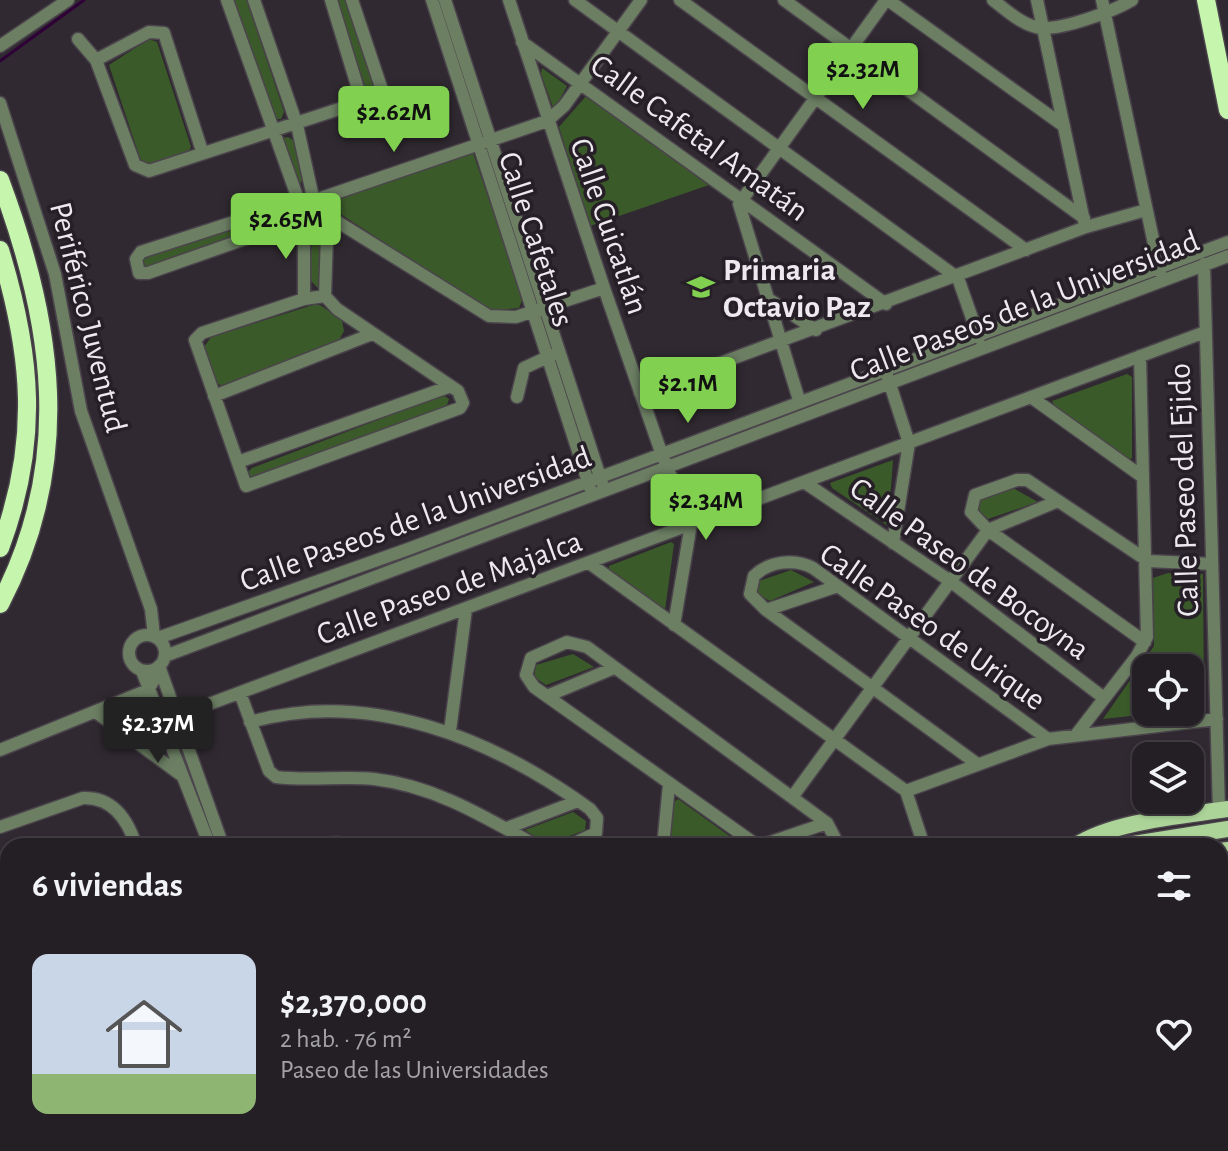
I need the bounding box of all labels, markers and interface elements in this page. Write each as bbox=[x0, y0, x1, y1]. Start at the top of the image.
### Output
pin: $2.32M bbox=[798, 43, 928, 111]
street label: Calle Cafetal Amatán bbox=[585, 48, 814, 227]
text: $2.32M bbox=[826, 56, 900, 82]
pin: $2.62M bbox=[329, 86, 459, 154]
text: $2.62M bbox=[356, 99, 432, 125]
street label: Calle Cuicatlán bbox=[564, 134, 654, 318]
street label: Calle Cafetales bbox=[493, 148, 579, 331]
pin: $2.65M bbox=[221, 193, 351, 261]
street label: Periférico Juventud bbox=[44, 199, 132, 436]
text: $2.65M bbox=[249, 206, 323, 232]
street label: Calle Paseos de la Universidad bbox=[845, 224, 1203, 387]
place label: Primaria Octavio Paz bbox=[723, 254, 871, 323]
school or university icon: Primaria Octavio Paz bbox=[686, 272, 716, 302]
pin: $2.1M bbox=[632, 357, 744, 425]
street label: Calle Paseo del Ejido bbox=[1164, 363, 1204, 617]
text: $2.1M bbox=[658, 370, 718, 396]
street label: Calle Paseos de la Universidad bbox=[235, 440, 595, 597]
street label: Calle Paseo de Bocoyna bbox=[844, 471, 1095, 666]
pin: $2.34M bbox=[641, 474, 771, 542]
text: $2.34M bbox=[669, 487, 743, 513]
street label: Calle Paseo de Majalca bbox=[312, 525, 586, 651]
street label: Calle Paseo de Urique bbox=[814, 537, 1051, 716]
map controls bbox=[1132, 654, 1204, 814]
button: locate bbox=[1132, 654, 1204, 726]
pin: $2.37M bbox=[93, 697, 223, 765]
text: $2.37M bbox=[121, 710, 195, 736]
button: layers bbox=[1132, 742, 1204, 814]
icon: filters bbox=[1152, 864, 1196, 908]
text: 6 viviendas bbox=[32, 869, 183, 903]
icon: home bbox=[96, 986, 192, 1082]
text: $2,370,000 bbox=[280, 986, 427, 1020]
icon: heart bbox=[1152, 1012, 1196, 1056]
text: 2 hab. · 76 m² bbox=[280, 1026, 412, 1052]
text: Paseo de las Universidades bbox=[280, 1057, 549, 1083]

